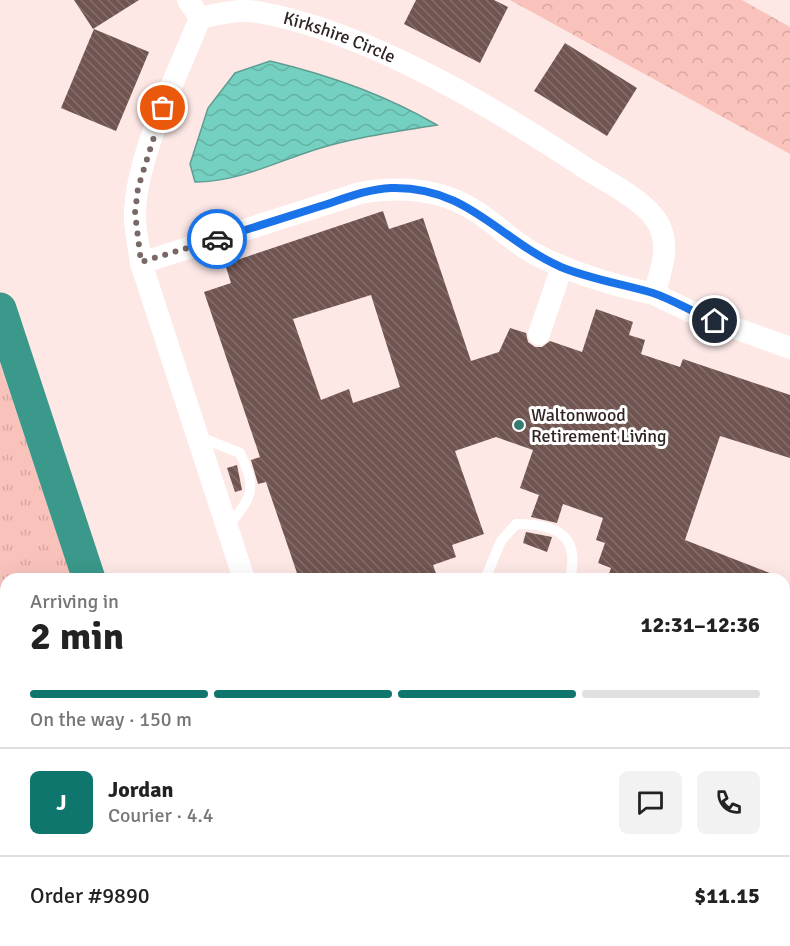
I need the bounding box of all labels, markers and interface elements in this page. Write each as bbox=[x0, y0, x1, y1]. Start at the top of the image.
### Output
street label: Kirkshire Circle bbox=[281, 7, 399, 68]
pin bbox=[137, 82, 188, 133]
icon: bag bbox=[146, 91, 179, 124]
courier bbox=[187, 209, 247, 269]
icon: car bbox=[201, 223, 234, 256]
pin bbox=[689, 295, 740, 346]
icon: home bbox=[698, 304, 731, 337]
place label: Waltonwood Retirement Living bbox=[531, 404, 667, 447]
marker: Waltonwood Retirement Living bbox=[512, 418, 526, 432]
text: Arriving in bbox=[30, 589, 119, 614]
text: 12:31–12:36 bbox=[641, 611, 760, 638]
text: 2 min bbox=[30, 612, 124, 660]
text: On the way · 150 m bbox=[30, 707, 192, 732]
button: chat bbox=[619, 771, 682, 834]
button: phone bbox=[697, 771, 760, 834]
text: Jordan bbox=[108, 776, 174, 803]
text: J bbox=[56, 789, 67, 816]
text: Courier · 4.4 bbox=[108, 803, 214, 828]
text: Order #9890 bbox=[30, 882, 150, 909]
text: $11.15 bbox=[694, 882, 760, 909]

